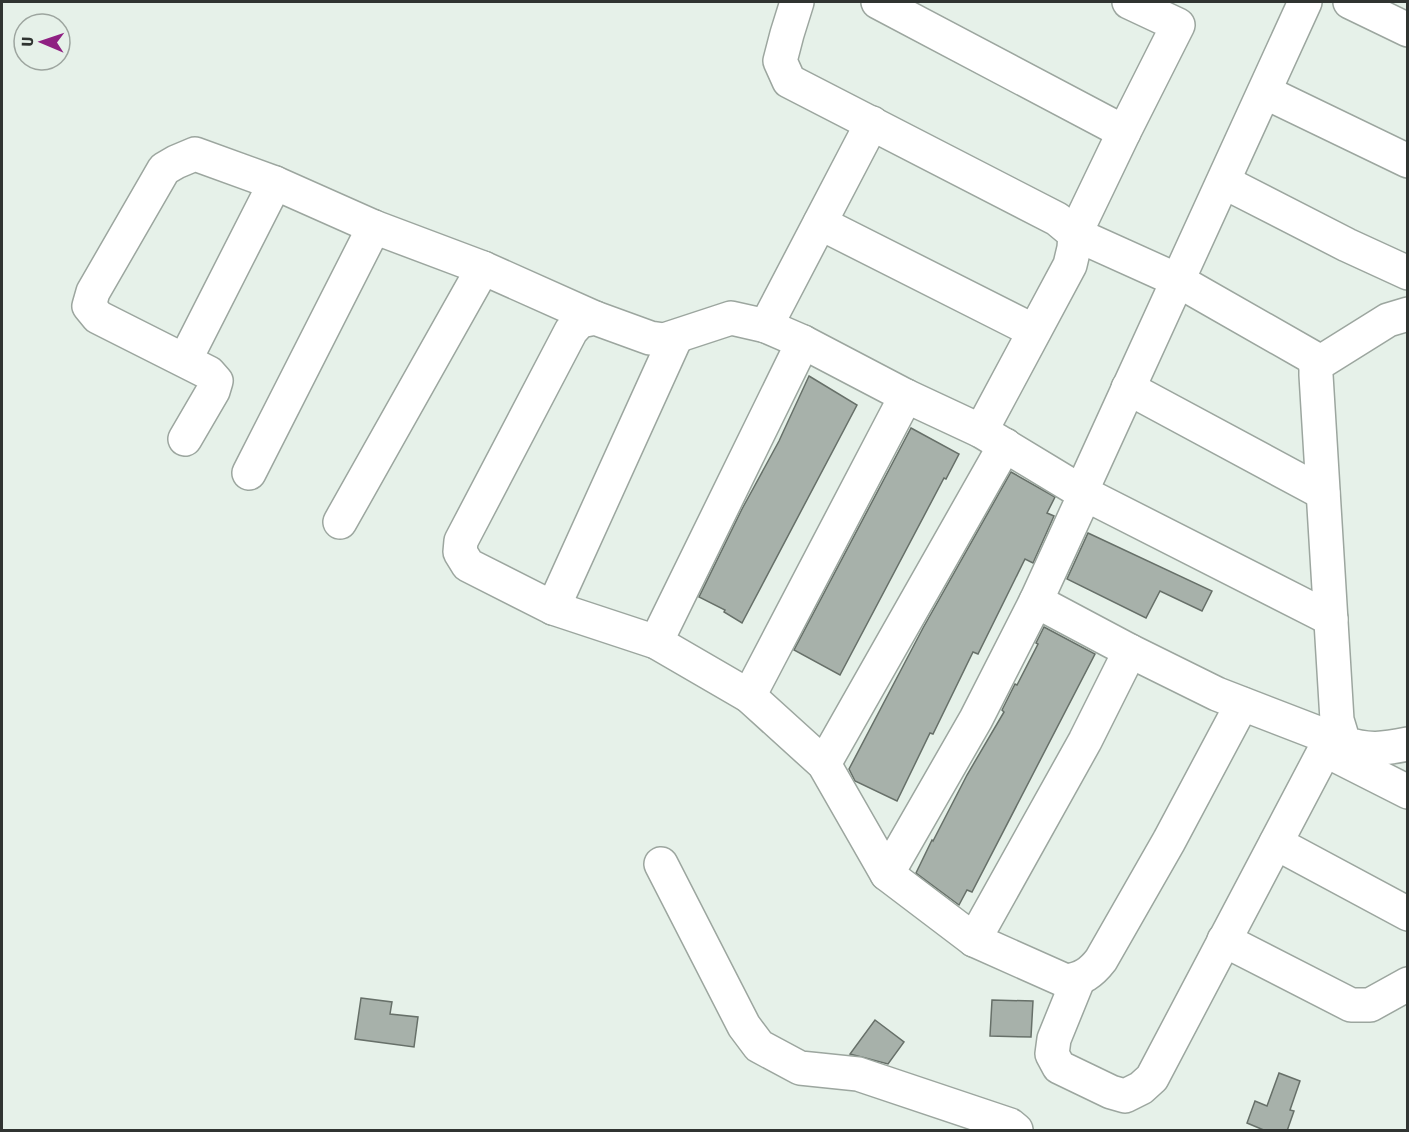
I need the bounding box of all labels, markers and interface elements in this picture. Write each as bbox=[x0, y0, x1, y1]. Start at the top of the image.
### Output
north arrow bbox=[12, 12, 72, 72]
text: U bbox=[18, 36, 37, 47]

